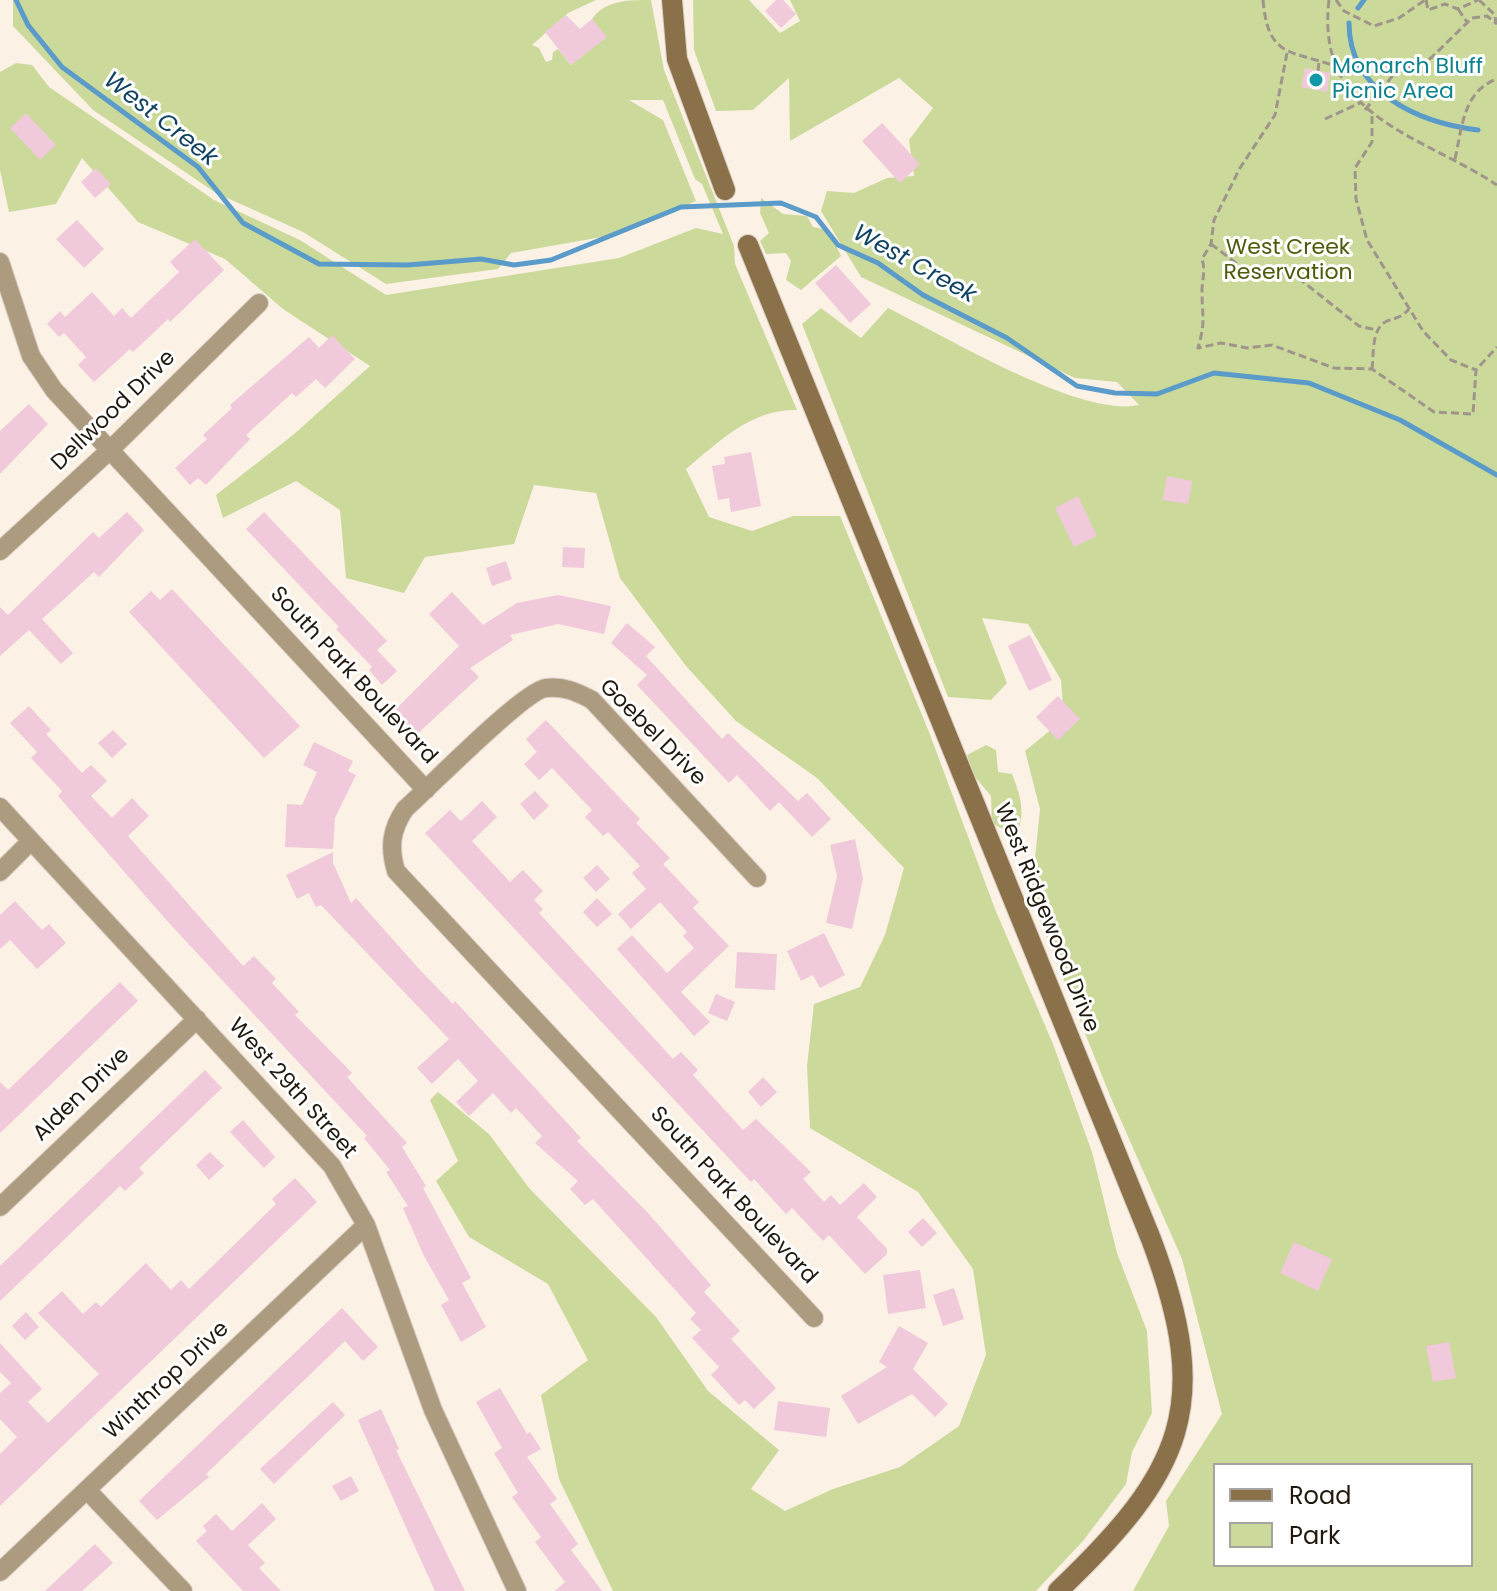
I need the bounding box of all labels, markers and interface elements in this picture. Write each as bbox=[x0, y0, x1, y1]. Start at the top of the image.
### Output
place label: Monarch Bluff Picnic Area bbox=[1332, 54, 1483, 106]
water label: West Creek bbox=[97, 67, 223, 173]
marker: Monarch Bluff Picnic Area bbox=[1307, 71, 1325, 89]
water label: West Creek bbox=[847, 219, 981, 311]
park label: West Creek Reservation bbox=[1223, 235, 1353, 286]
street label: Dellwood Drive bbox=[47, 345, 181, 477]
street label: South Park Boulevard bbox=[264, 582, 442, 770]
street label: Goebel Drive bbox=[593, 674, 711, 792]
street label: West Ridgewood Drive bbox=[988, 800, 1104, 1036]
street label: West 29th Street bbox=[222, 1014, 362, 1164]
street label: Alden Drive bbox=[28, 1042, 136, 1148]
street label: South Park Boulevard bbox=[644, 1102, 822, 1290]
street label: Winthrop Drive bbox=[99, 1316, 235, 1446]
legend bbox=[1213, 1463, 1473, 1567]
text: Road bbox=[1289, 1479, 1351, 1512]
text: Park bbox=[1289, 1519, 1340, 1552]

